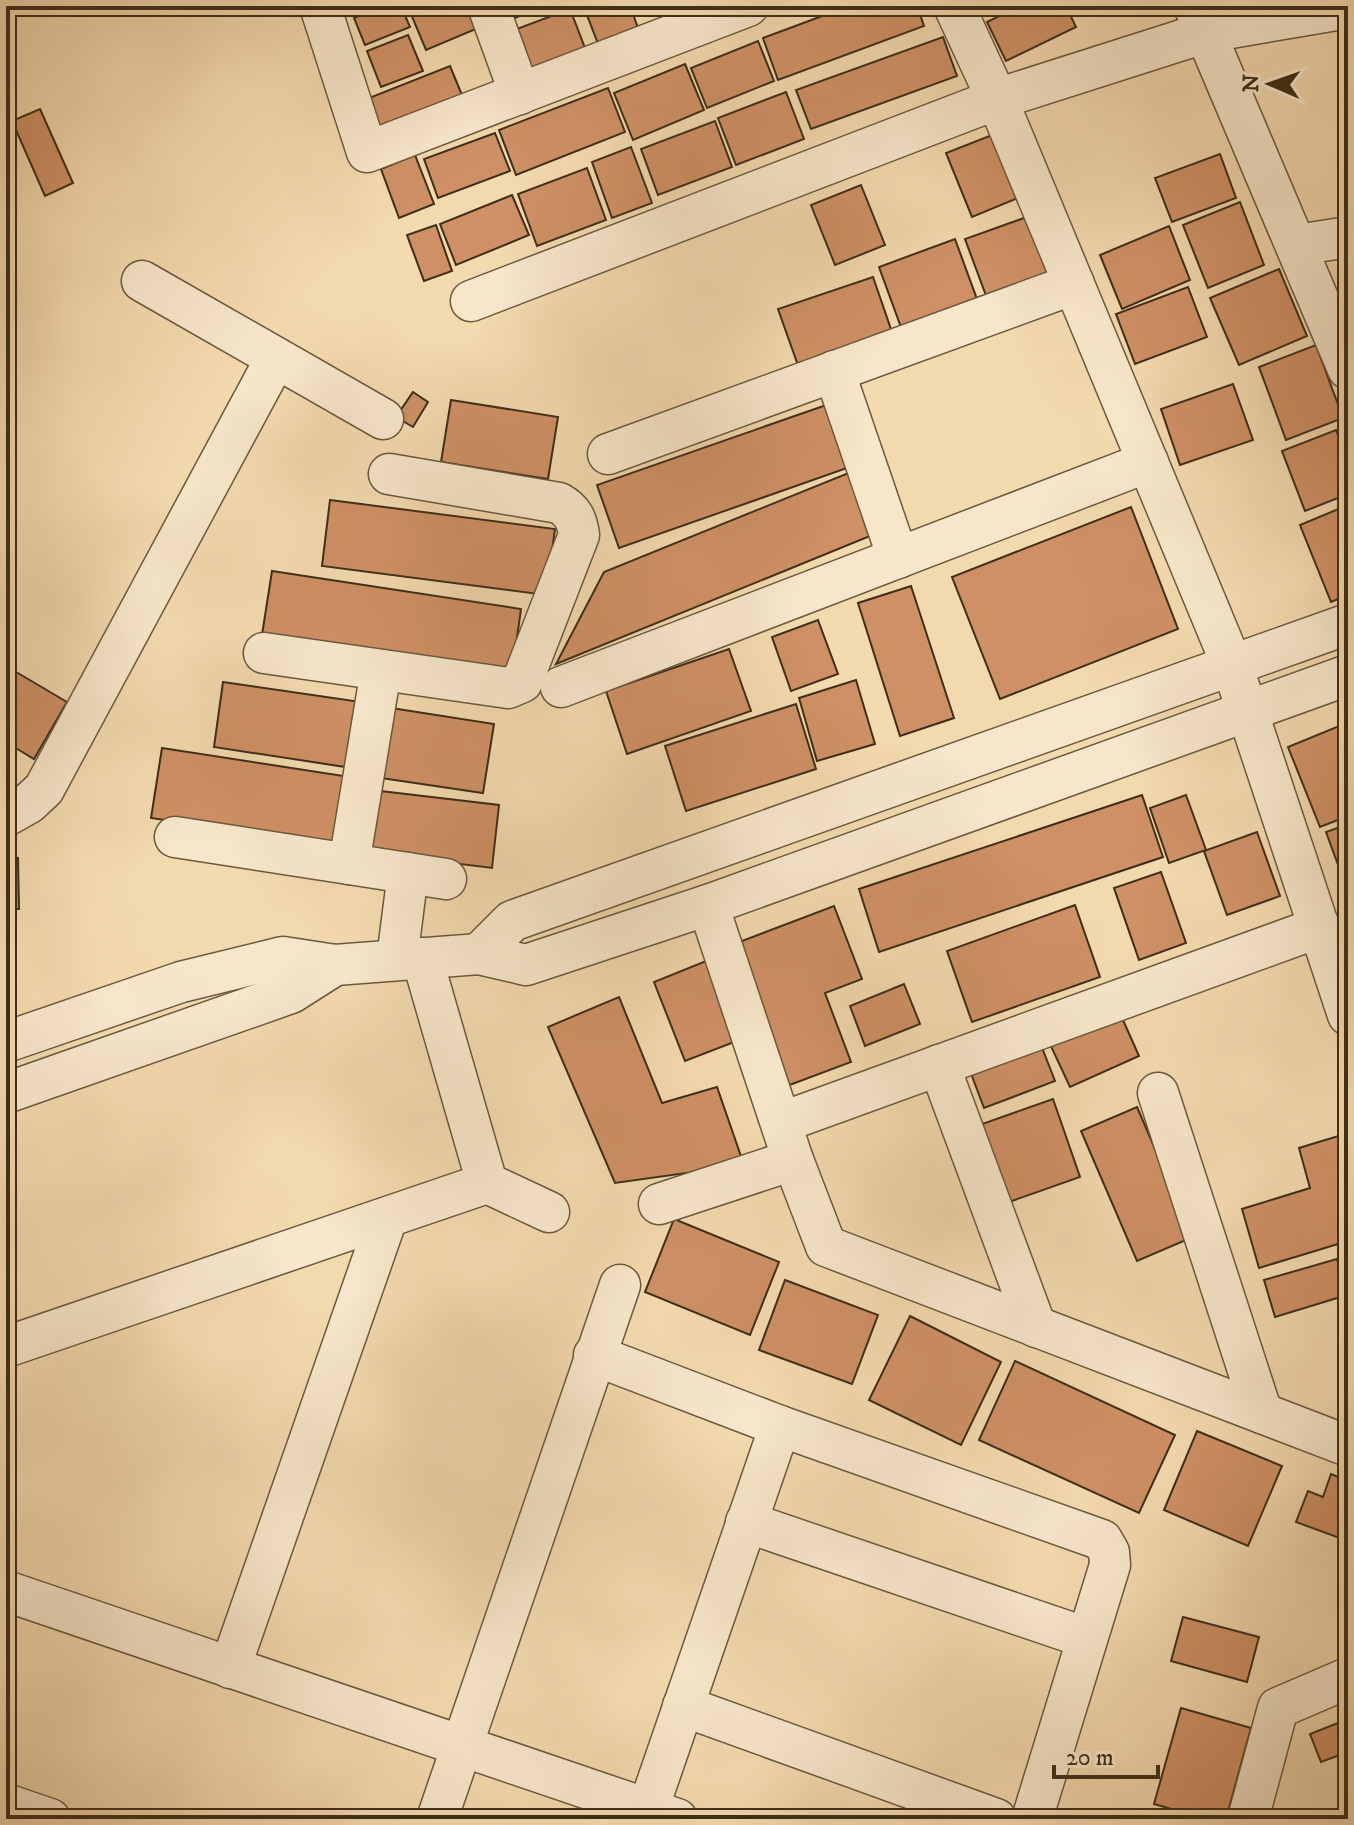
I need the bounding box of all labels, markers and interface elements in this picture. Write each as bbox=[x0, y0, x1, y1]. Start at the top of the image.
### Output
north arrow bbox=[1230, 44, 1310, 124]
text: N bbox=[1238, 74, 1265, 93]
scale bar bbox=[1054, 1729, 1158, 1779]
text: 20 m bbox=[1066, 1743, 1114, 1773]

